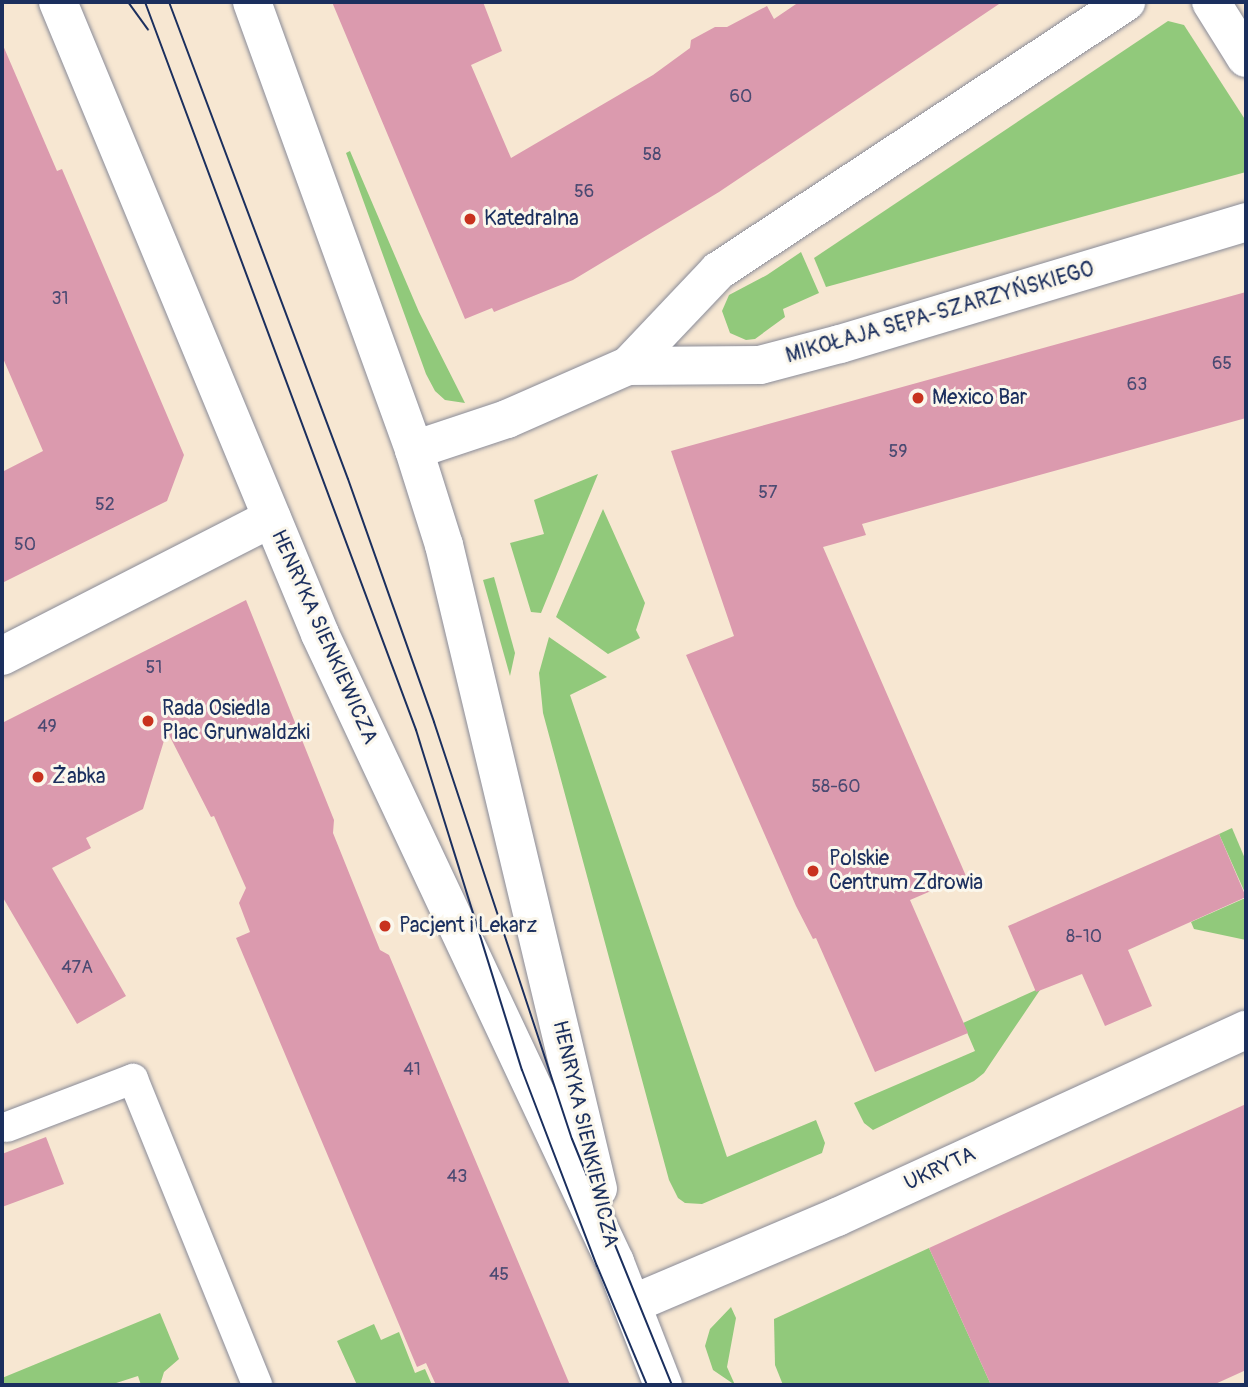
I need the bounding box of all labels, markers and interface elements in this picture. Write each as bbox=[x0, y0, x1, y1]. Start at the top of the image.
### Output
house number: 60 bbox=[730, 86, 752, 108]
house number: 58 bbox=[643, 144, 661, 166]
house number: 56 bbox=[574, 181, 594, 203]
place label: Katedralna bbox=[484, 206, 579, 232]
marker: Katedralna bbox=[462, 211, 478, 227]
street label: MIKOŁAJA SĘPA-SZARZYŃSKIEGO bbox=[783, 257, 1097, 369]
house number: 31 bbox=[51, 288, 69, 310]
house number: 65 bbox=[1212, 353, 1232, 375]
house number: 63 bbox=[1127, 374, 1147, 396]
place label: Mexico Bar bbox=[932, 385, 1027, 411]
marker: Mexico Bar bbox=[910, 390, 926, 406]
house number: 59 bbox=[888, 441, 908, 463]
house number: 57 bbox=[758, 482, 778, 504]
house number: 52 bbox=[95, 494, 115, 516]
street label: HENRYKA SIENKIEWICZA bbox=[265, 526, 383, 748]
house number: 50 bbox=[14, 534, 36, 556]
house number: 51 bbox=[146, 657, 162, 679]
place label: Rada Osiedla Plac Grunwaldzki bbox=[162, 696, 310, 746]
marker: Rada Osiedla Plac Grunwaldzki bbox=[140, 713, 156, 729]
house number: 49 bbox=[37, 716, 57, 738]
place label: Żabka bbox=[52, 764, 106, 790]
marker: Żabka bbox=[30, 769, 46, 785]
house number: 58-60 bbox=[811, 776, 861, 798]
place label: Polskie Centrum Zdrowia bbox=[829, 846, 983, 896]
marker: Polskie Centrum Zdrowia bbox=[803, 861, 823, 881]
place label: Pacjent i Lekarz bbox=[399, 913, 537, 939]
marker: Pacjent i Lekarz bbox=[377, 918, 393, 934]
house number: 8-10 bbox=[1066, 926, 1102, 948]
house number: 47A bbox=[61, 957, 93, 979]
street label: HENRYKA SIENKIEWICZA bbox=[547, 1018, 623, 1250]
house number: 41 bbox=[403, 1059, 421, 1081]
street label: UKRYTA bbox=[900, 1142, 980, 1196]
house number: 43 bbox=[447, 1166, 467, 1188]
house number: 45 bbox=[489, 1264, 509, 1286]

